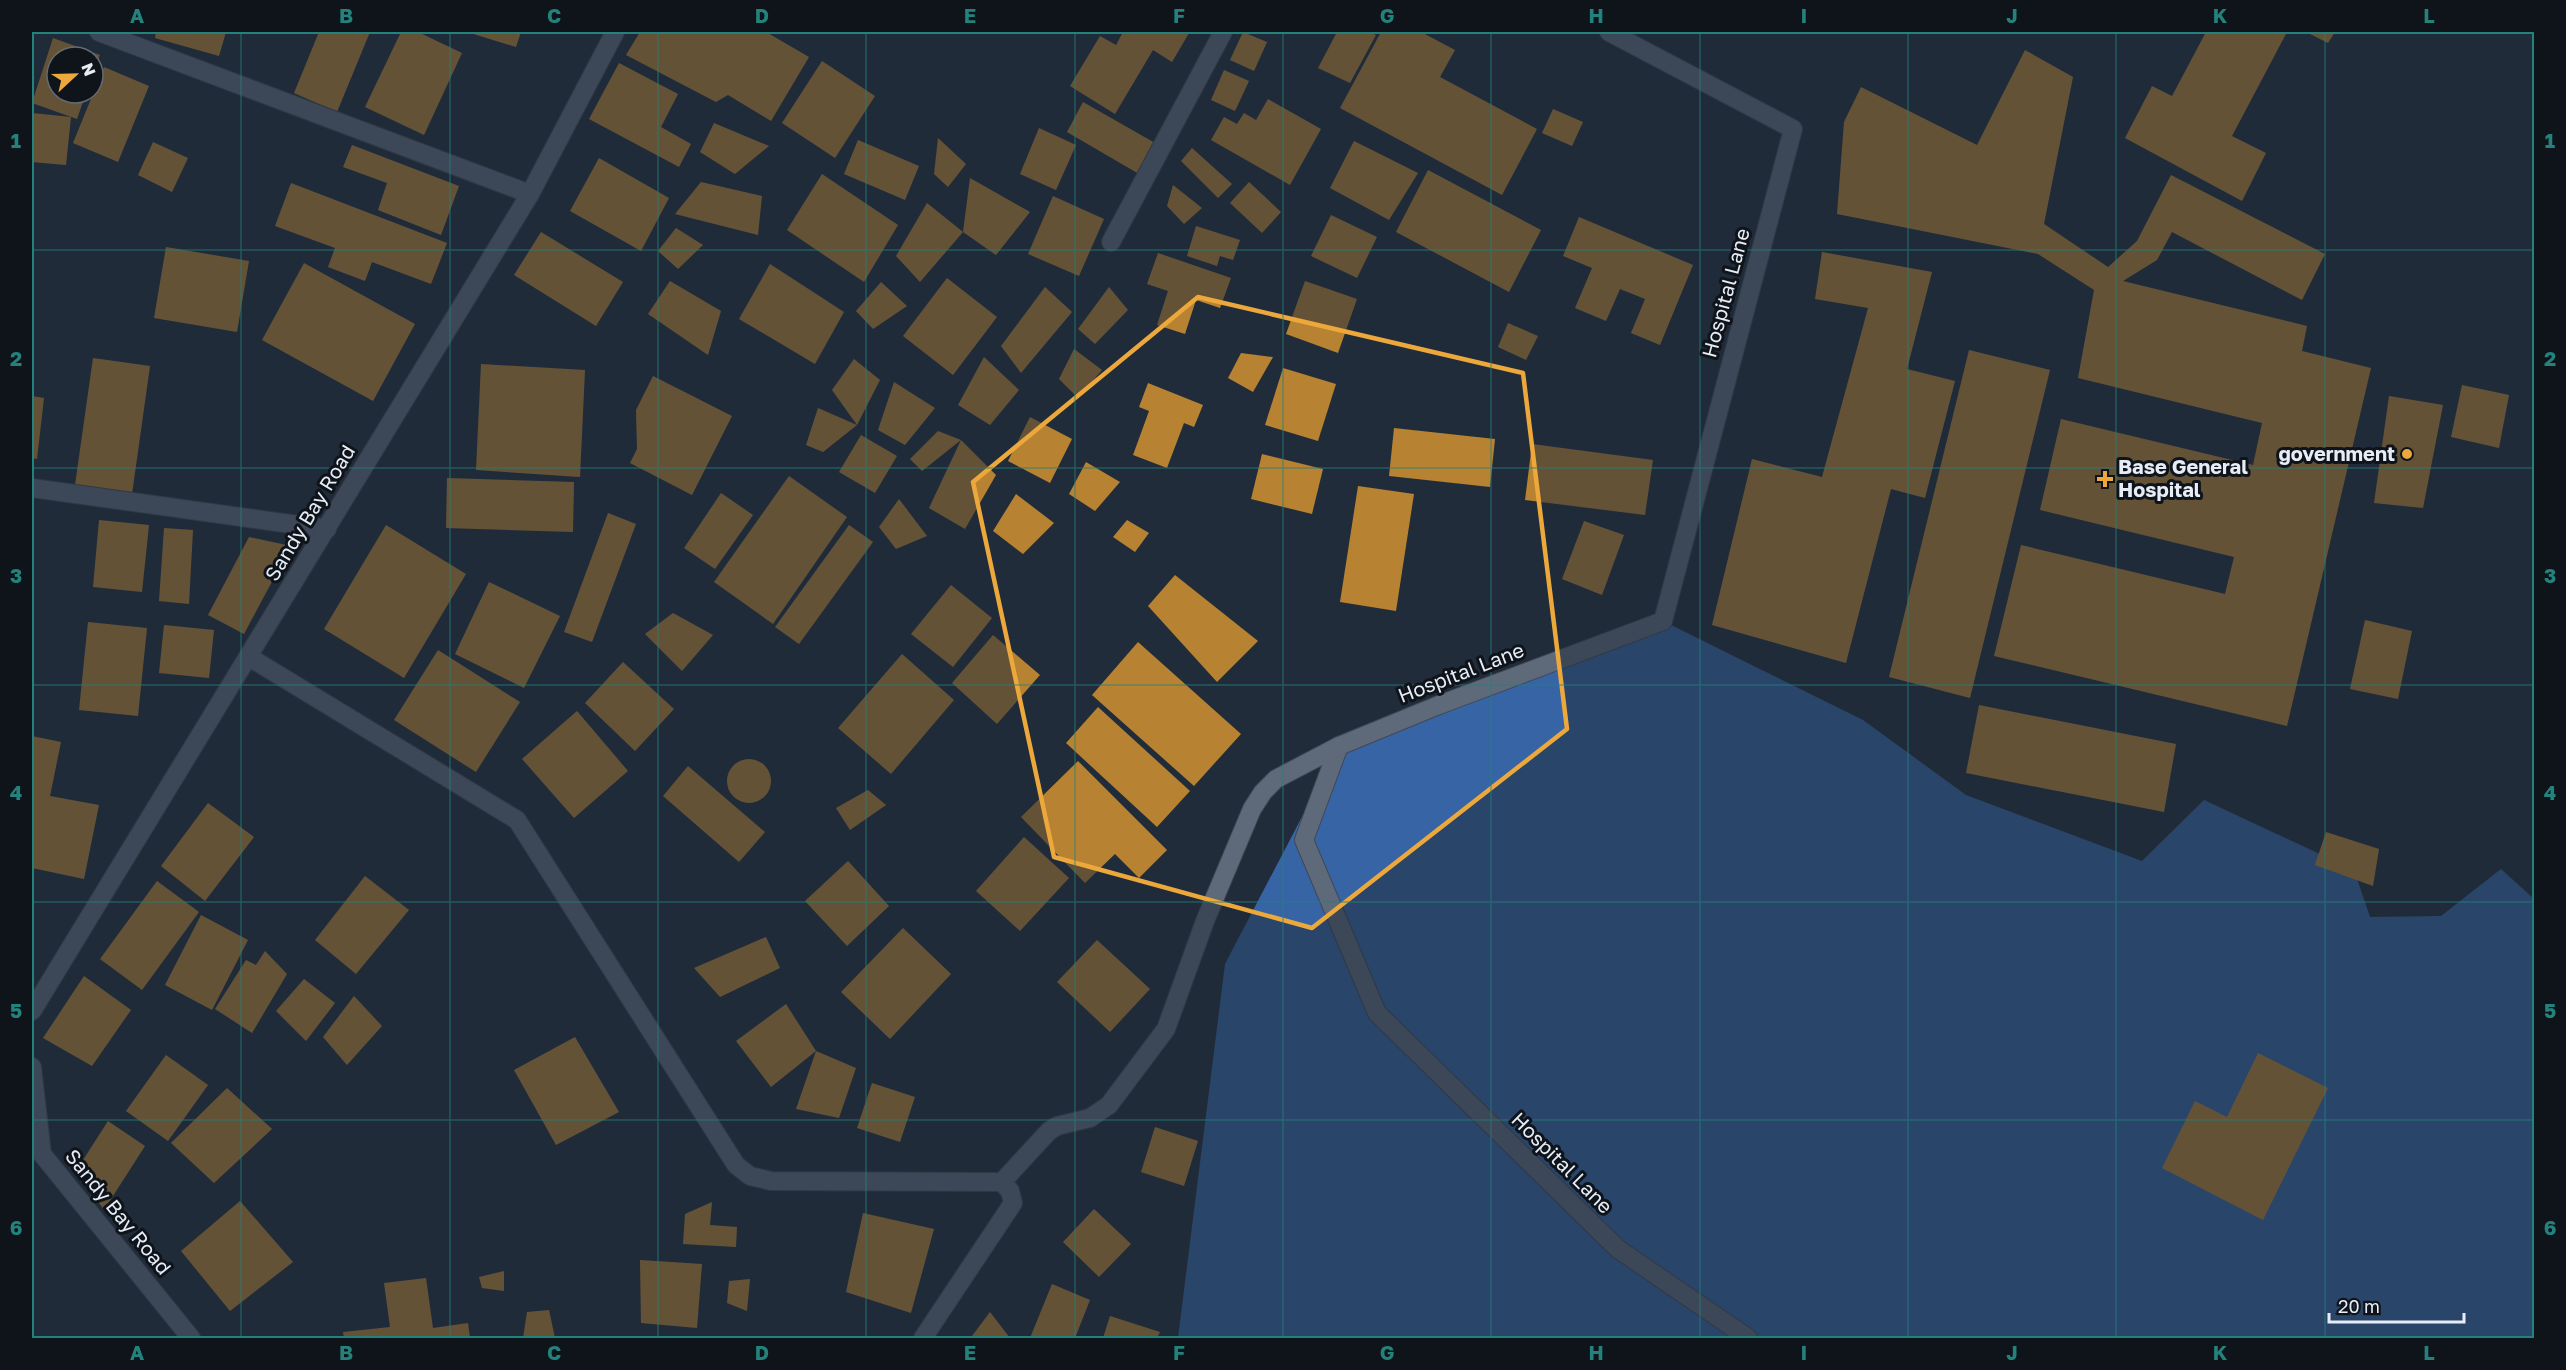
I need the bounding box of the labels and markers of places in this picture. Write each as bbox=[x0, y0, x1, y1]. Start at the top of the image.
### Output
place label: government bbox=[2278, 441, 2395, 465]
marker: government bbox=[2400, 447, 2414, 461]
place label: Base General Hospital bbox=[2118, 454, 2248, 501]
marker: Base General Hospital bbox=[2096, 470, 2114, 488]

